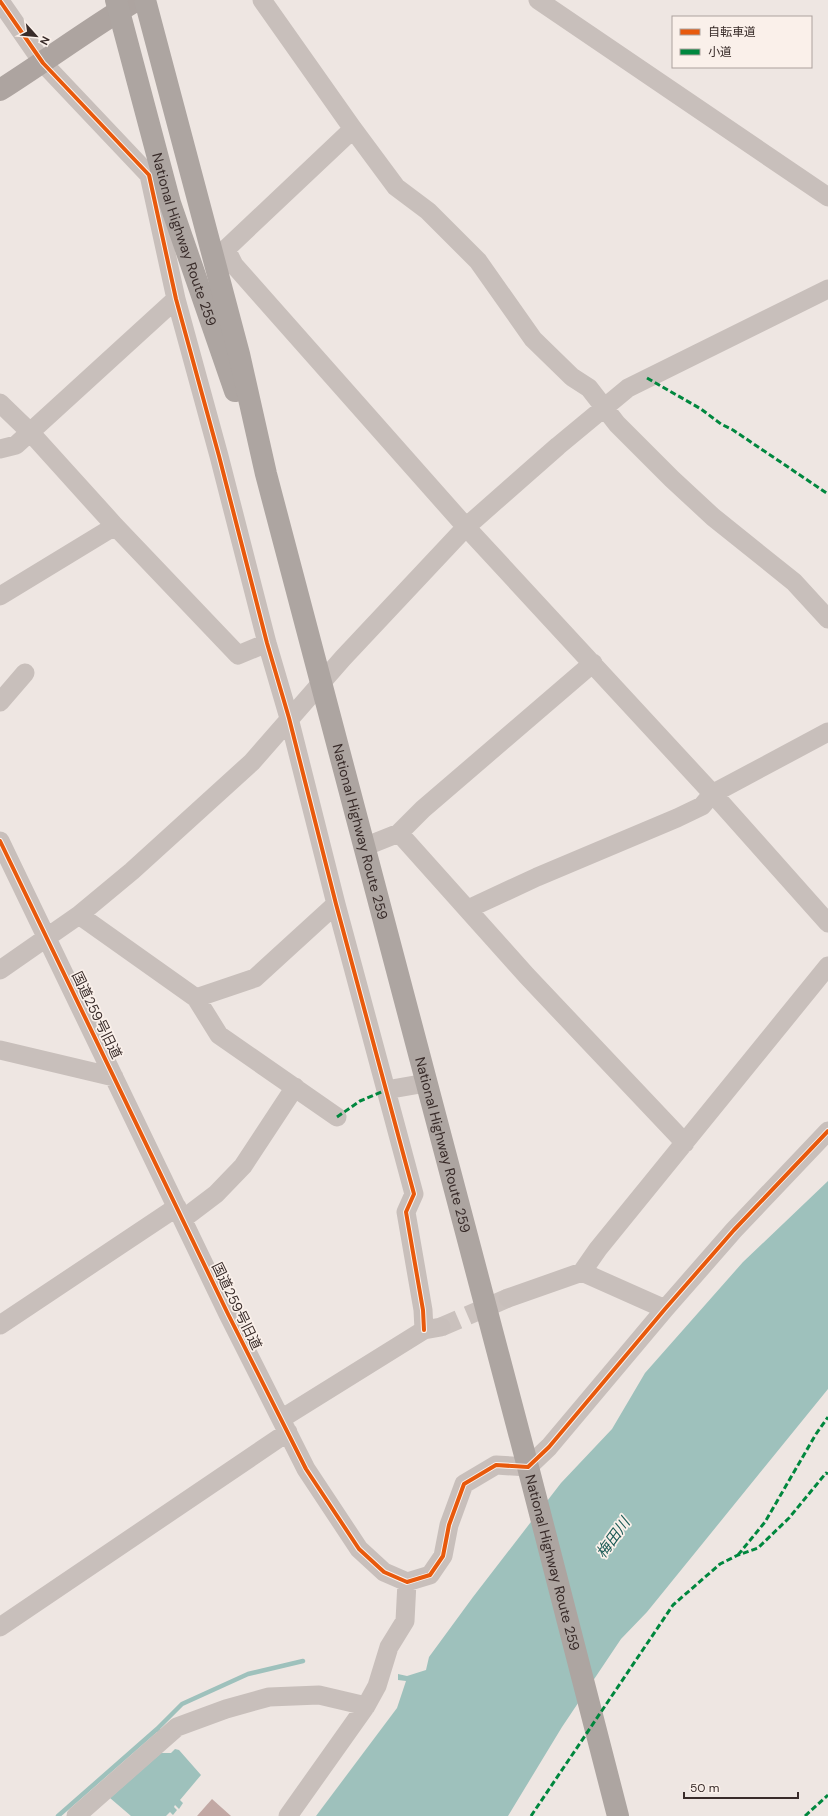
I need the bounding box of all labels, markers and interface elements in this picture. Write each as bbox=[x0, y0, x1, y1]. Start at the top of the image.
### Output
north arrow bbox=[16, 16, 56, 56]
legend bbox=[672, 16, 812, 68]
text: 自転車道 bbox=[708, 24, 756, 40]
text: N bbox=[37, 34, 53, 47]
text: 小道 bbox=[708, 44, 732, 60]
street label: National Highway Route 259 bbox=[148, 151, 221, 329]
street label: National Highway Route 259 bbox=[329, 742, 392, 922]
street label: 国道259号旧道 bbox=[68, 968, 126, 1062]
street label: National Highway Route 259 bbox=[411, 1055, 475, 1235]
street label: 国道259号旧道 bbox=[208, 1259, 266, 1353]
street label: National Highway Route 259 bbox=[521, 1473, 584, 1653]
water label: 梅田川 bbox=[592, 1512, 635, 1562]
scale bar bbox=[684, 1774, 798, 1800]
text: 50 m bbox=[690, 1780, 719, 1796]

